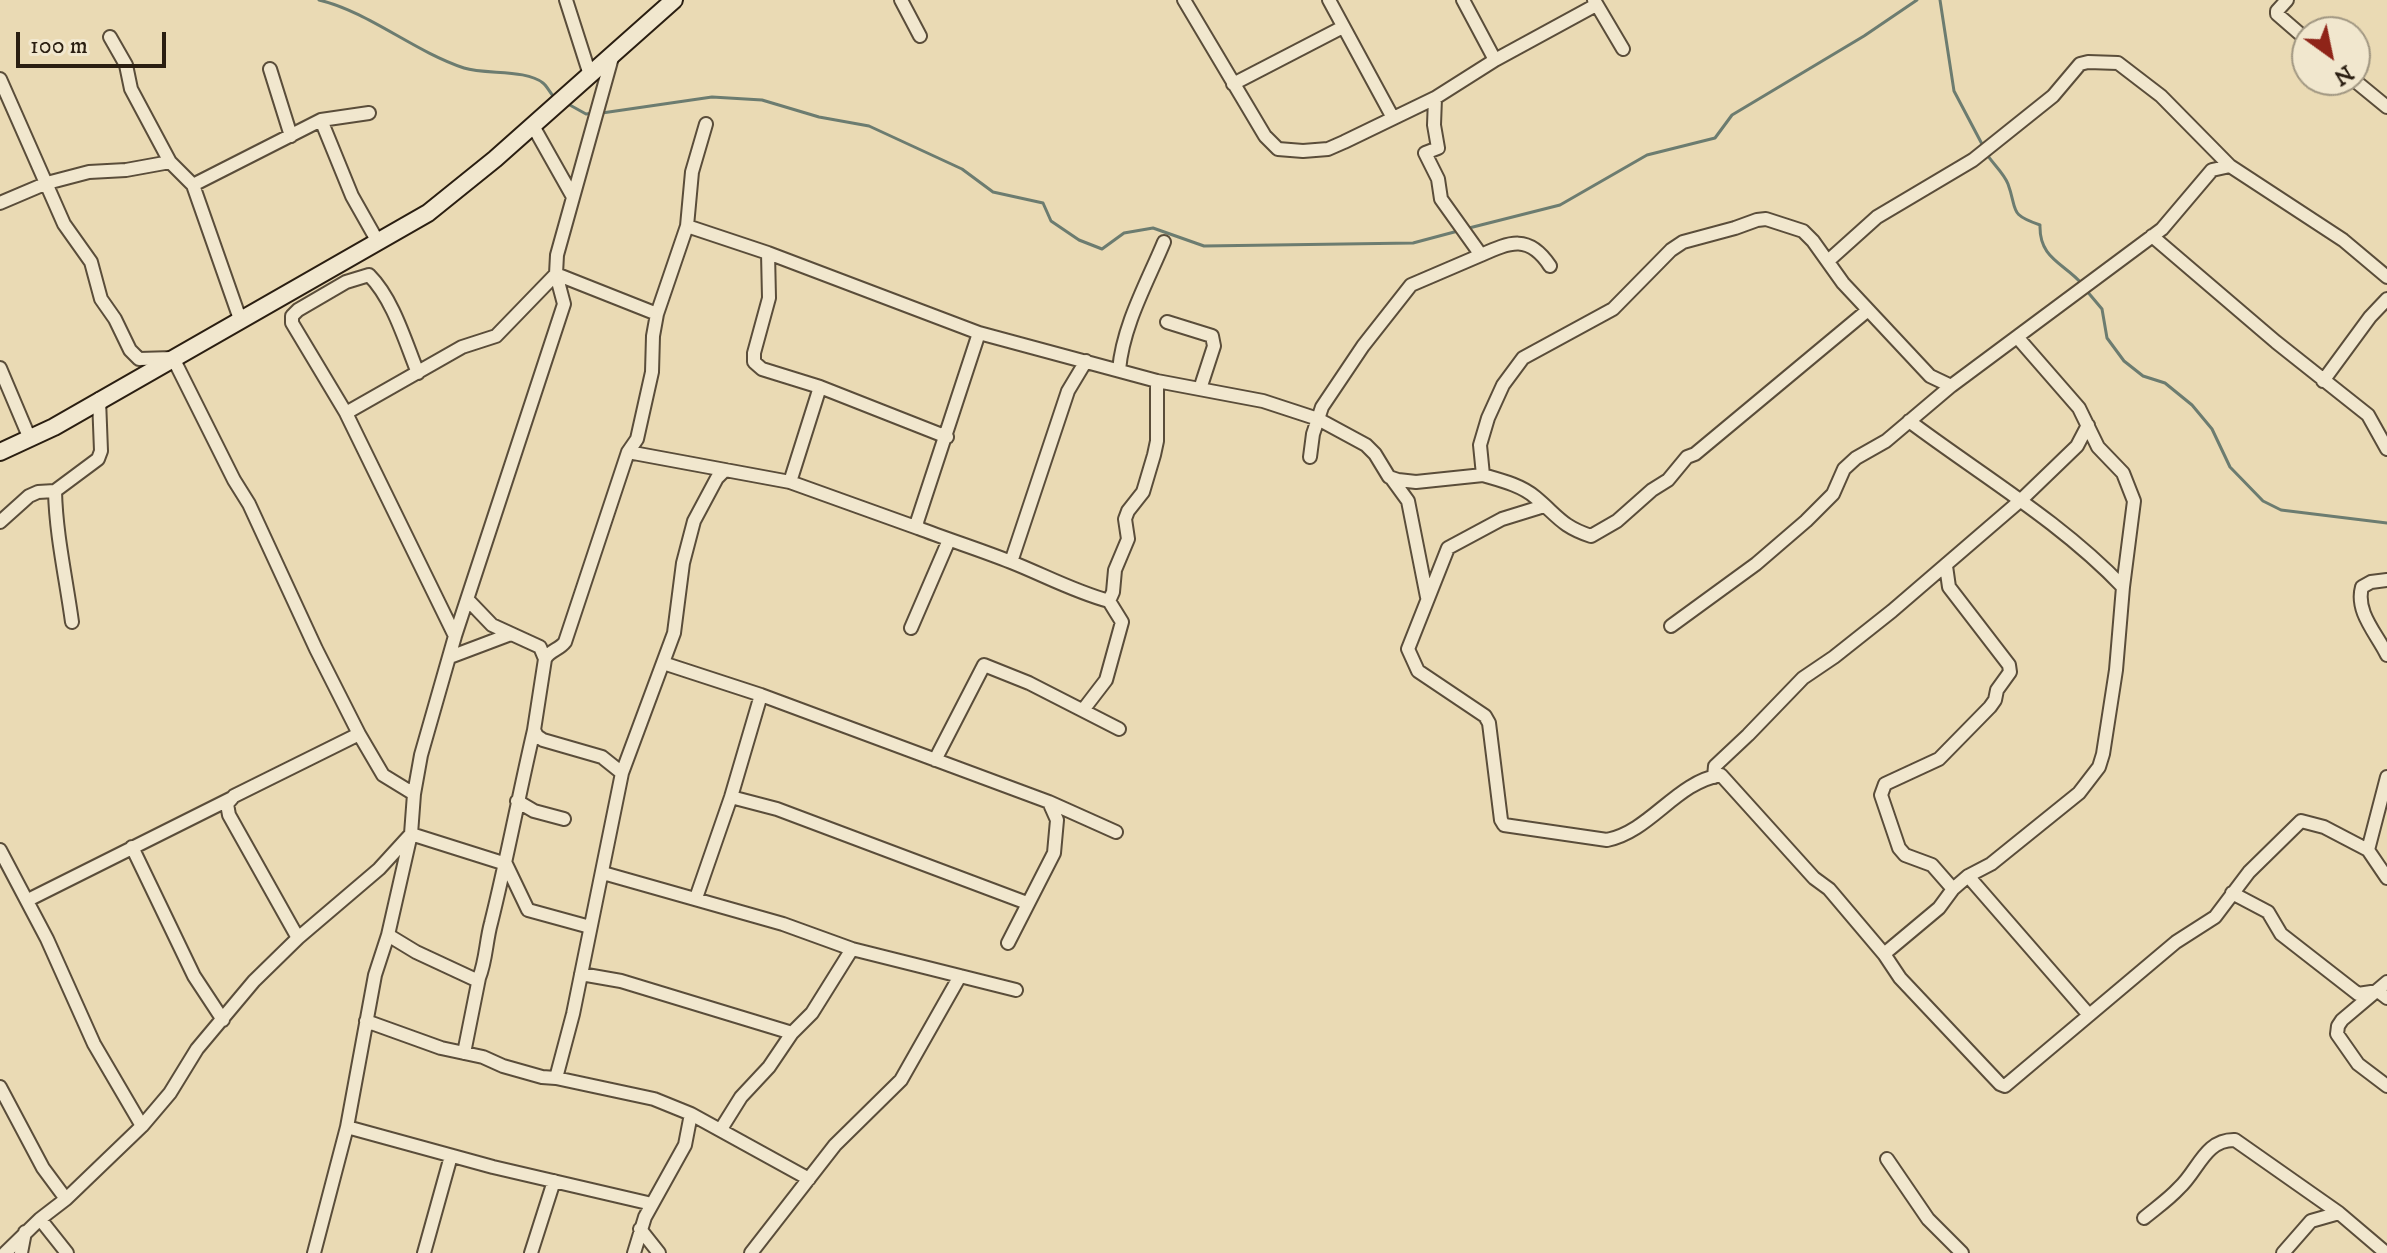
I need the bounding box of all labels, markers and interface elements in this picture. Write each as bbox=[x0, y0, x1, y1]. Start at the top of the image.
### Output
scale bar bbox=[20, 16, 170, 66]
north arrow bbox=[2291, 16, 2371, 96]
text: 100 m bbox=[30, 31, 88, 61]
text: N bbox=[2328, 59, 2358, 91]

